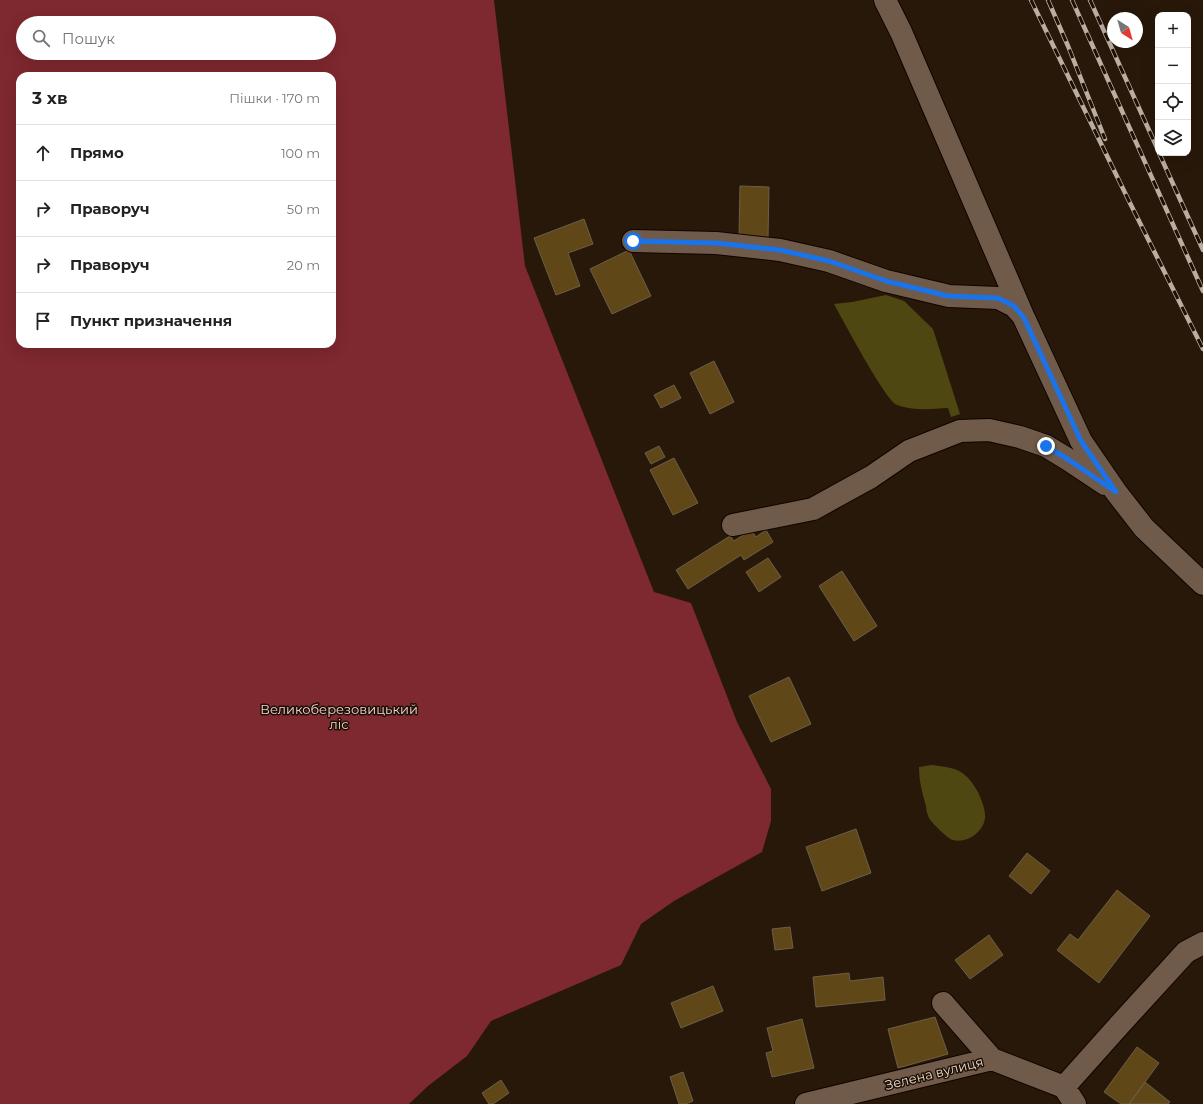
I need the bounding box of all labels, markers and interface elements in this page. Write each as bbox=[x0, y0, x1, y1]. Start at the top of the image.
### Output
north arrow bbox=[1107, 12, 1143, 48]
map controls bbox=[1155, 12, 1191, 156]
button: + bbox=[1155, 12, 1191, 48]
search box bbox=[16, 16, 336, 60]
icon: search bbox=[30, 27, 52, 49]
text: Пошук bbox=[62, 29, 115, 48]
button: − bbox=[1155, 48, 1191, 84]
button: locate bbox=[1155, 84, 1191, 120]
text: 3 хв bbox=[32, 88, 68, 108]
text: Пішки · 170 m bbox=[229, 90, 320, 106]
button: layers bbox=[1155, 120, 1191, 156]
icon: ahead bbox=[32, 142, 54, 164]
text: Прямо bbox=[70, 143, 124, 162]
text: 100 m bbox=[281, 145, 320, 161]
icon: right bbox=[32, 198, 54, 220]
text: Праворуч bbox=[70, 199, 150, 218]
text: 50 m bbox=[287, 201, 320, 217]
route start bbox=[624, 232, 642, 250]
icon: right bbox=[32, 254, 54, 276]
text: Праворуч bbox=[70, 255, 150, 274]
text: 20 m bbox=[287, 257, 320, 273]
icon: arrive bbox=[32, 310, 54, 332]
text: Пункт призначення bbox=[70, 311, 232, 330]
route end bbox=[1037, 437, 1055, 455]
park label: Великоберезовицький ліс bbox=[260, 701, 418, 732]
street label: Зелена вулиця bbox=[883, 1053, 985, 1093]

